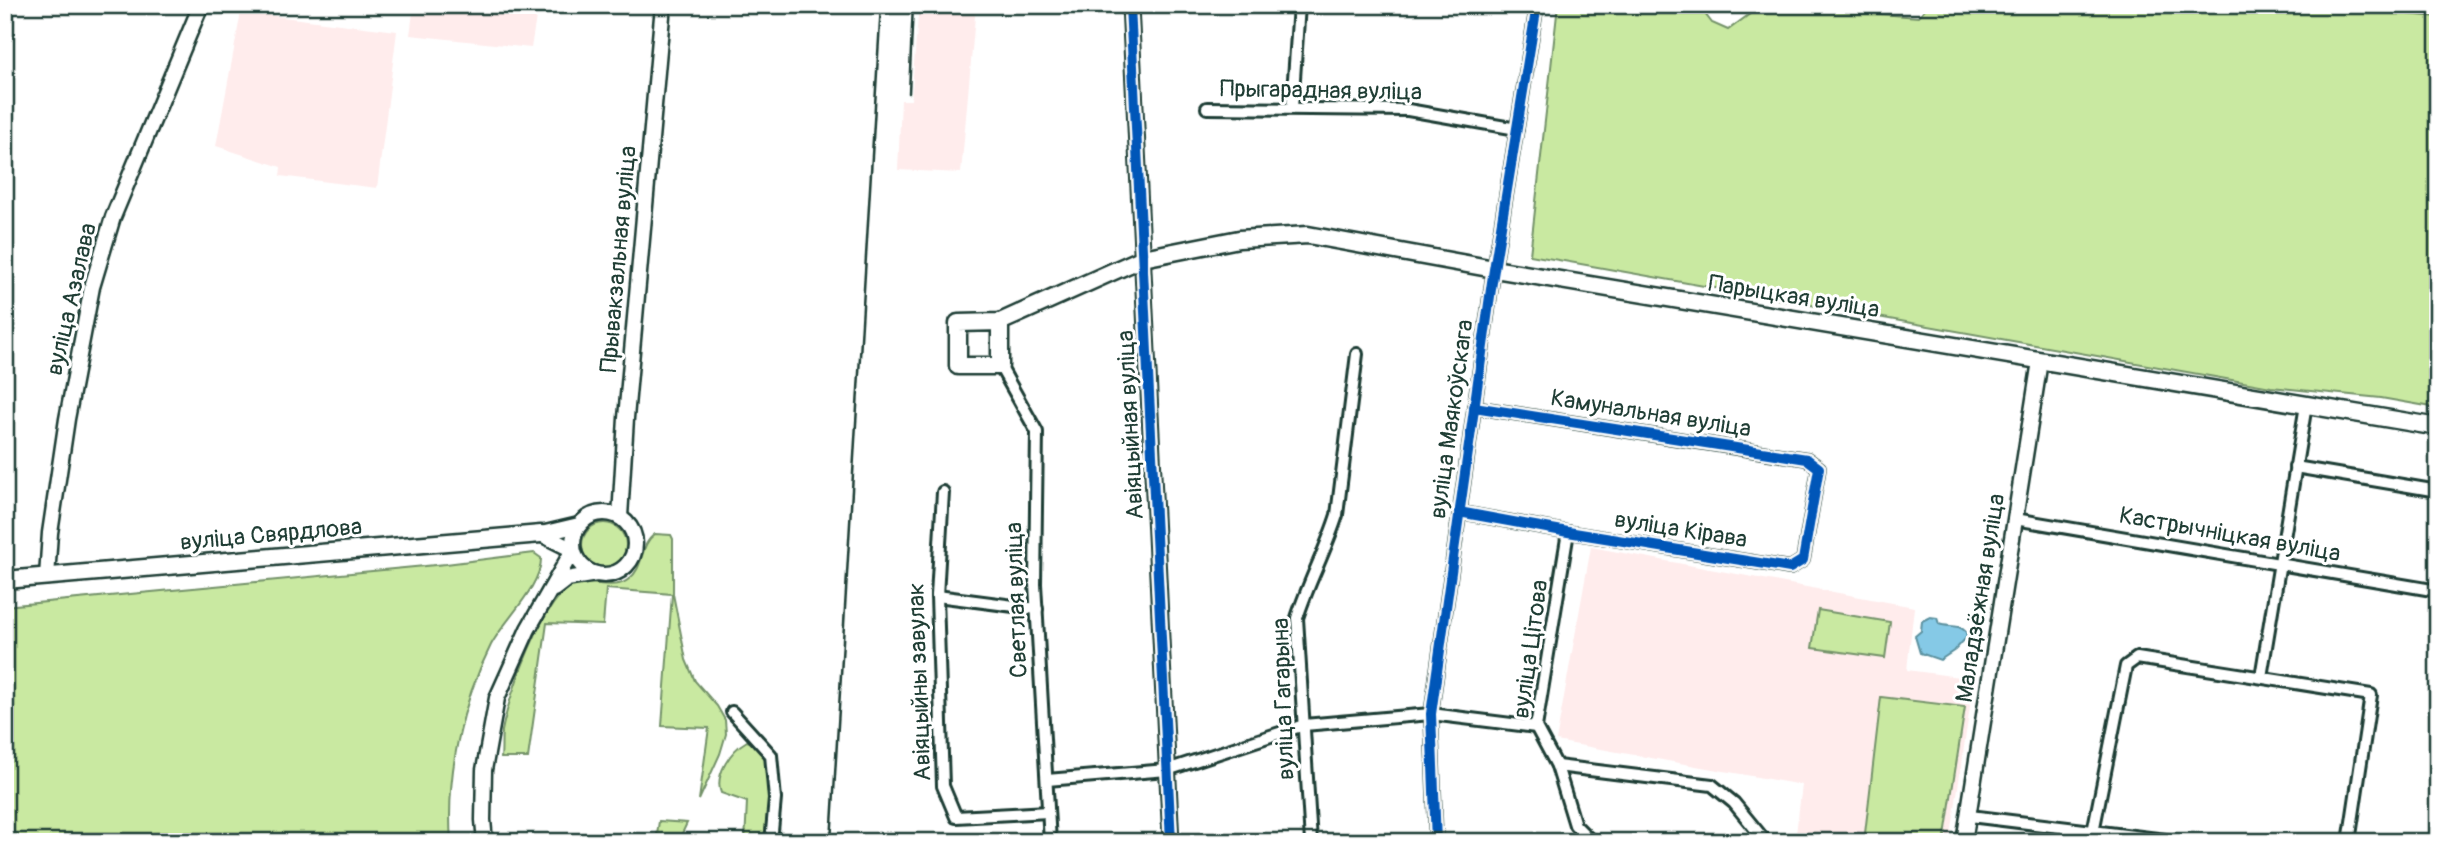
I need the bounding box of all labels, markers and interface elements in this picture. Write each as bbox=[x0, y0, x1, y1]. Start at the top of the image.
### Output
street label: Прыгарадная вуліца bbox=[1220, 74, 1422, 107]
street label: Прывакзальная вуліца bbox=[594, 144, 643, 374]
street label: вуліца Азалава bbox=[40, 220, 103, 378]
street label: Парыцкая вуліца bbox=[1706, 269, 1881, 324]
street label: вуліца Маякоўскага bbox=[1423, 318, 1480, 520]
street label: Авіяцыйная вуліца bbox=[1111, 329, 1150, 520]
street label: Камунальная вуліца bbox=[1549, 383, 1753, 444]
street label: Маладзёжная вуліца bbox=[1950, 491, 2011, 705]
street label: Кастрычніцкая вуліца bbox=[2117, 501, 2343, 568]
street label: вуліца Кірава bbox=[1613, 505, 1749, 554]
street label: вуліца Свярдлова bbox=[179, 512, 363, 557]
street label: Светлая вуліца bbox=[999, 522, 1034, 678]
street label: вуліца Цітова bbox=[1506, 578, 1555, 720]
street label: Авіяцыйны завулак bbox=[902, 582, 937, 782]
street label: вуліца Гагарына bbox=[1266, 617, 1301, 781]

